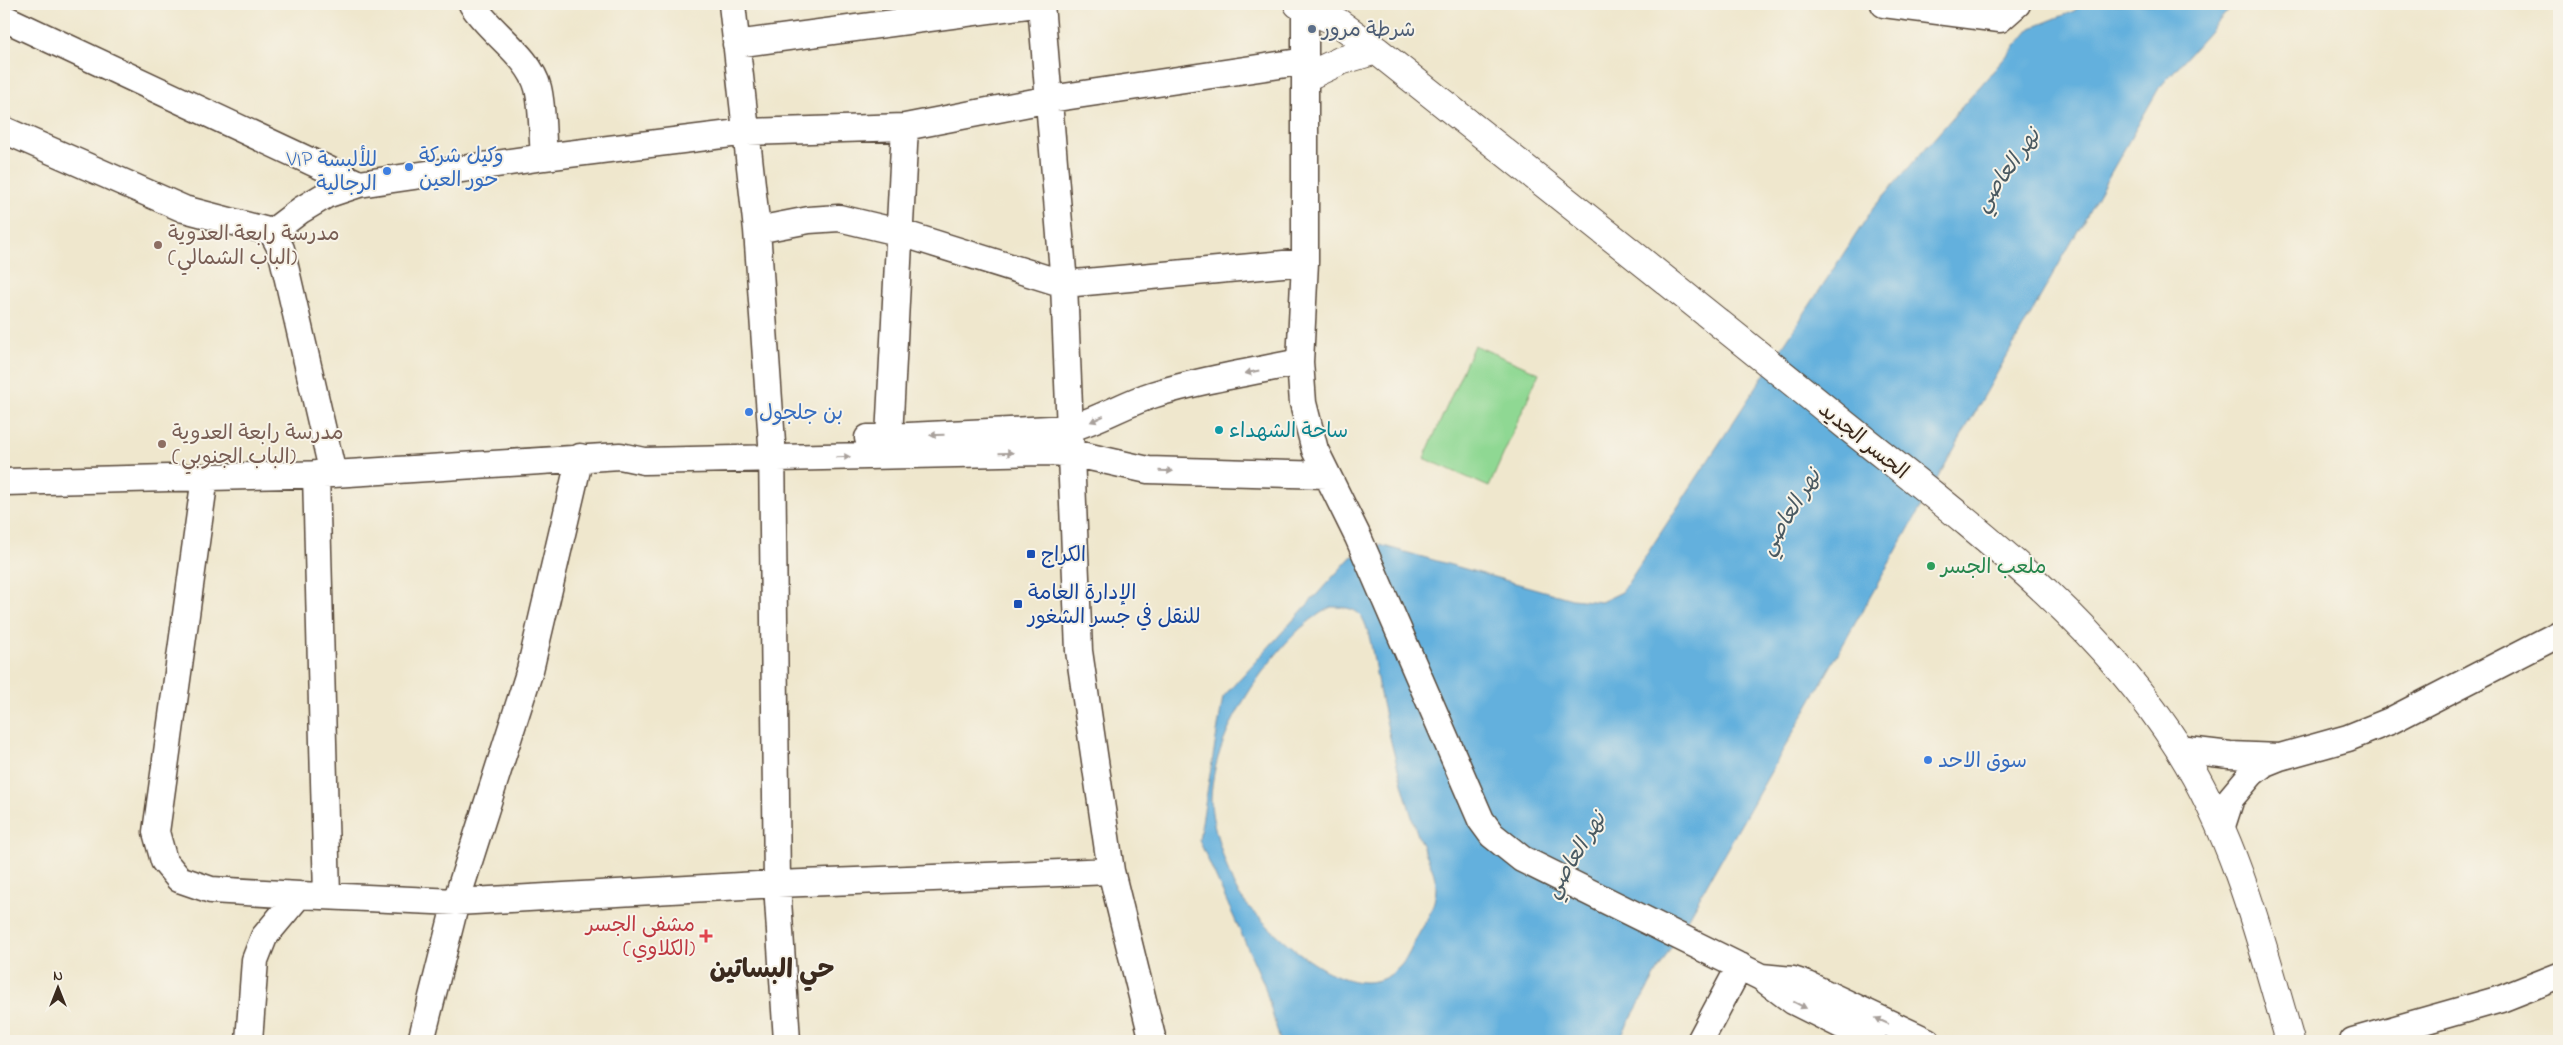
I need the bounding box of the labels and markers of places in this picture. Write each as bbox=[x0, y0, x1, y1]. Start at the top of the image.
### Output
place label: شرطة مرور bbox=[1320, 16, 1416, 46]
marker: شرطة مرور bbox=[1306, 23, 1318, 35]
place label: وكيل شركة حور العين bbox=[419, 142, 504, 196]
place label: VIP للألبسة الرجالية bbox=[286, 145, 377, 200]
marker: وكيل شركة حور العين bbox=[403, 161, 415, 173]
marker: VIP للألبسة الرجالية bbox=[381, 165, 393, 177]
place label: مدرسة رابعة العدوية (الباب الشمالي) bbox=[168, 220, 340, 276]
marker: مدرسة رابعة العدوية (الباب الشمالي) bbox=[152, 239, 164, 251]
place label: بن جلجول bbox=[759, 399, 843, 429]
marker: بن جلجول bbox=[743, 406, 755, 418]
place label: ساحة الشهداء bbox=[1229, 417, 1348, 447]
place label: مدرسة رابعة العدوية (الباب الجنوبي) bbox=[172, 419, 344, 475]
marker: ساحة الشهداء bbox=[1213, 424, 1225, 436]
marker: مدرسة رابعة العدوية (الباب الجنوبي) bbox=[156, 438, 168, 450]
place label: الكراج bbox=[1041, 541, 1086, 571]
marker: الكراج bbox=[1025, 548, 1037, 560]
place label: ملعب الجسر bbox=[1939, 553, 2047, 583]
marker: ملعب الجسر bbox=[1925, 560, 1937, 572]
place label: الإدارة العامة للنقل في جسر الشغور bbox=[1026, 579, 1201, 633]
marker: الإدارة العامة للنقل في جسر الشغور bbox=[1012, 598, 1024, 610]
place label: سوق الاحد bbox=[1938, 747, 2027, 777]
marker: سوق الاحد bbox=[1922, 754, 1934, 766]
place label: مشفى الجسر (الكلاوي) bbox=[584, 911, 695, 965]
marker: مشفى الجسر (الكلاوي) bbox=[699, 929, 713, 943]

